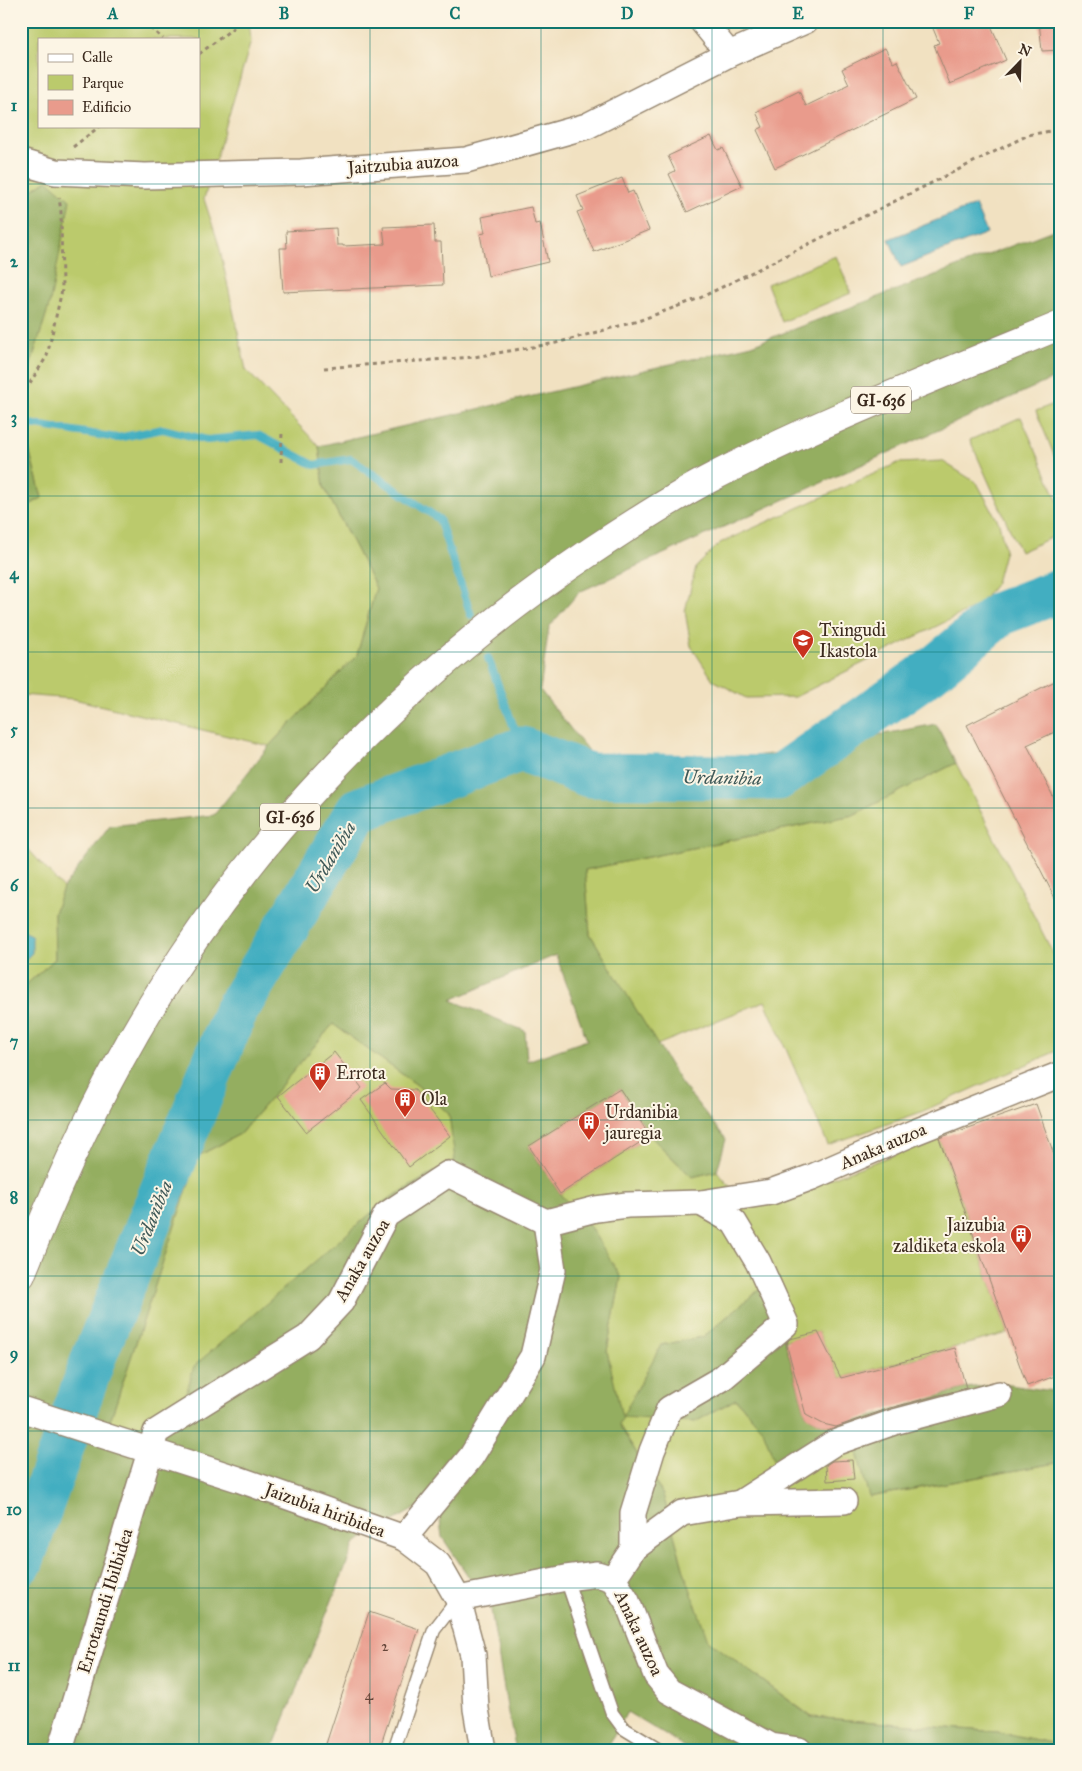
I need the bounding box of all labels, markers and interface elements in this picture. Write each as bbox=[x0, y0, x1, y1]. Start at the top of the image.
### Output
text: A bbox=[107, 4, 119, 23]
text: B bbox=[279, 4, 289, 23]
text: C bbox=[450, 4, 461, 23]
text: D bbox=[621, 4, 634, 23]
text: E bbox=[792, 4, 804, 23]
text: F bbox=[964, 4, 975, 23]
legend bbox=[38, 38, 200, 128]
north arrow bbox=[994, 38, 1044, 88]
text: N bbox=[1016, 40, 1034, 61]
text: Calle bbox=[82, 48, 113, 66]
text: Parque bbox=[82, 74, 124, 93]
text: 1 bbox=[11, 96, 18, 115]
text: Edificio bbox=[82, 98, 131, 116]
street label: Jaitzubia auzoa bbox=[345, 149, 460, 180]
text: 2 bbox=[10, 252, 19, 271]
road number: GI-636 bbox=[851, 386, 911, 414]
text: 3 bbox=[11, 408, 17, 428]
text: 4 bbox=[10, 564, 20, 584]
place label: Txingudi Ikastola bbox=[819, 619, 886, 662]
school or university icon: Txingudi Ikastola bbox=[791, 628, 815, 659]
text: 5 bbox=[10, 720, 18, 739]
water label: Urdanibia bbox=[682, 765, 762, 790]
road number: GI-636 bbox=[260, 804, 320, 830]
water label: Urdanibia bbox=[300, 817, 361, 897]
text: 6 bbox=[10, 876, 19, 895]
text: 7 bbox=[10, 1032, 19, 1051]
building icon: Errota bbox=[308, 1061, 332, 1092]
place label: Errota bbox=[336, 1062, 386, 1084]
building icon: Ola bbox=[393, 1087, 417, 1118]
place label: Ola bbox=[421, 1088, 448, 1110]
place label: Urdanibia jauregia bbox=[602, 1101, 678, 1145]
building icon: Urdanibia jauregia bbox=[577, 1110, 601, 1141]
street label: Anaka auzoa bbox=[836, 1118, 930, 1174]
water label: Urdanibia bbox=[126, 1177, 177, 1259]
text: 8 bbox=[10, 1188, 18, 1207]
street label: Anaka auzoa bbox=[329, 1214, 395, 1306]
place label: Jaizubia zaldiketa eskola bbox=[893, 1214, 1005, 1257]
building icon: Jaizubia zaldiketa eskola bbox=[1009, 1223, 1033, 1254]
text: 9 bbox=[10, 1344, 18, 1364]
street label: Jaizubia hiribidea bbox=[259, 1477, 389, 1543]
text: 10 bbox=[6, 1500, 22, 1519]
street label: Errotaundi Ibilbidea bbox=[72, 1525, 138, 1676]
street label: Anaka auzoa bbox=[609, 1586, 668, 1680]
house number: 2 bbox=[381, 1637, 389, 1655]
text: 11 bbox=[8, 1656, 21, 1675]
house number: 4 bbox=[365, 1686, 374, 1704]

